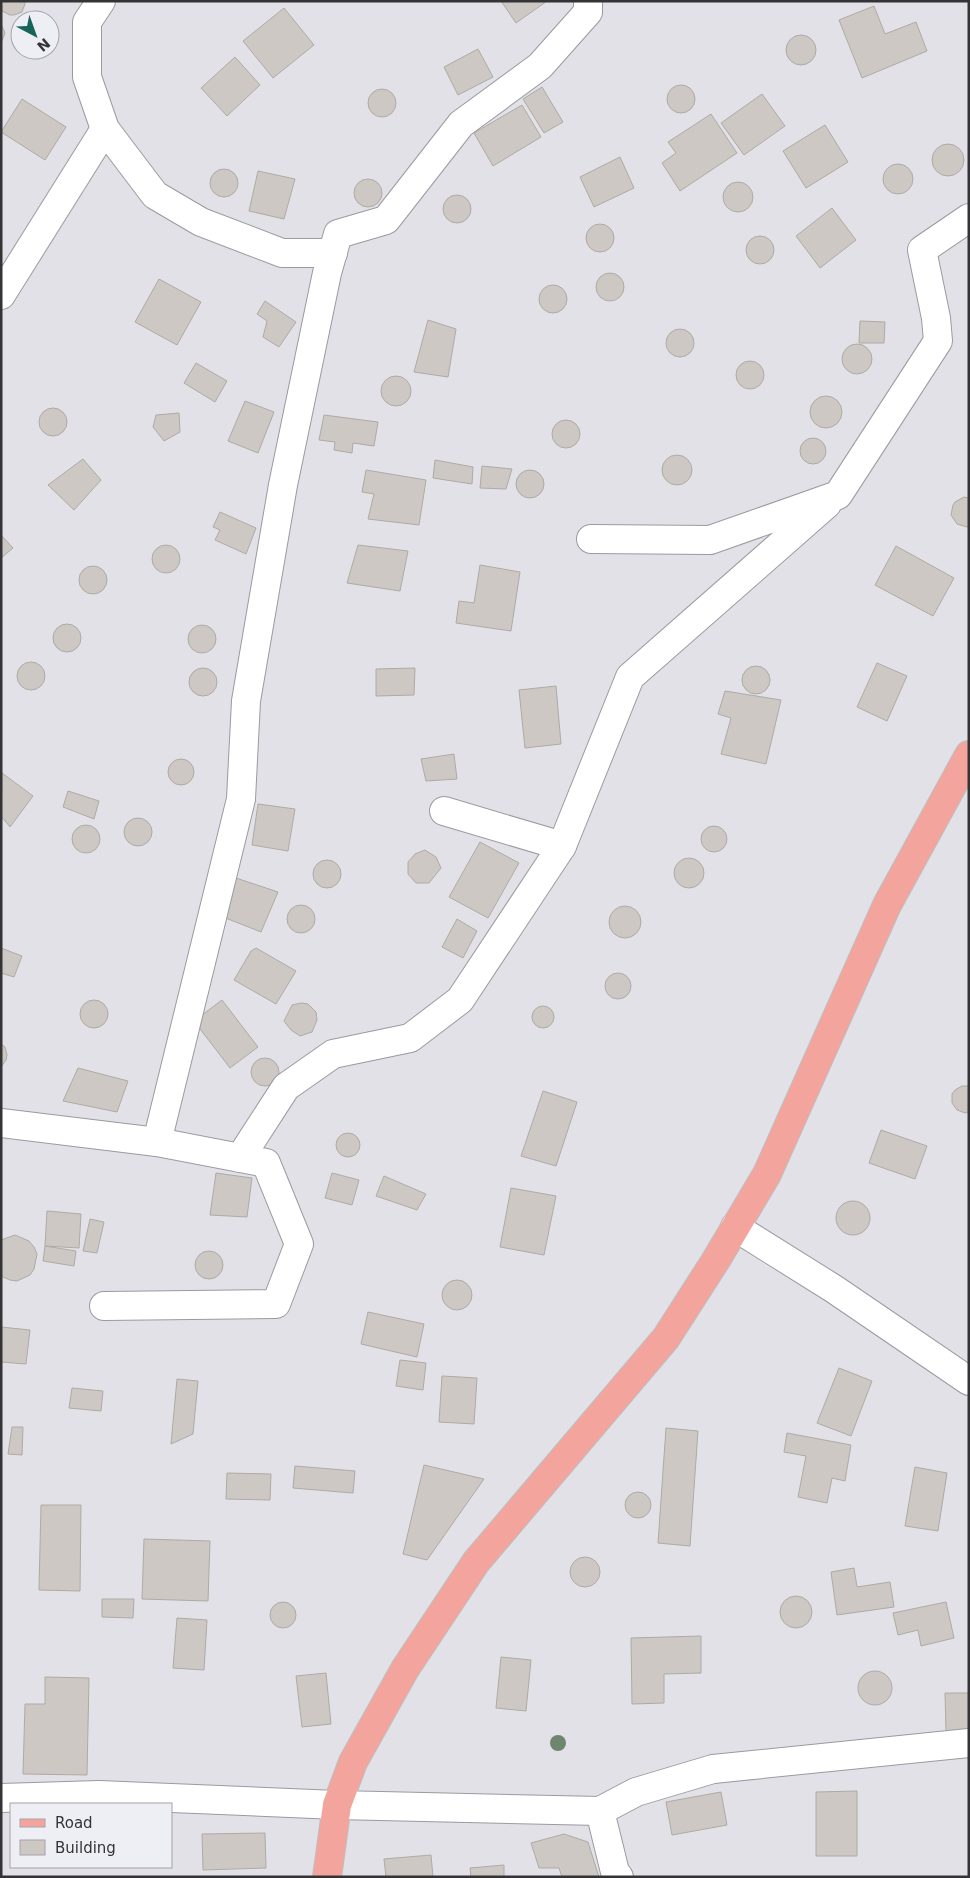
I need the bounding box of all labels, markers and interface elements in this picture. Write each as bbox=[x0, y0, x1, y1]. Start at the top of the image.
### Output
north arrow bbox=[10, 10, 60, 60]
text: N bbox=[34, 35, 53, 55]
legend bbox=[10, 1803, 172, 1868]
text: Road bbox=[55, 1814, 93, 1832]
text: Building bbox=[55, 1839, 116, 1857]

